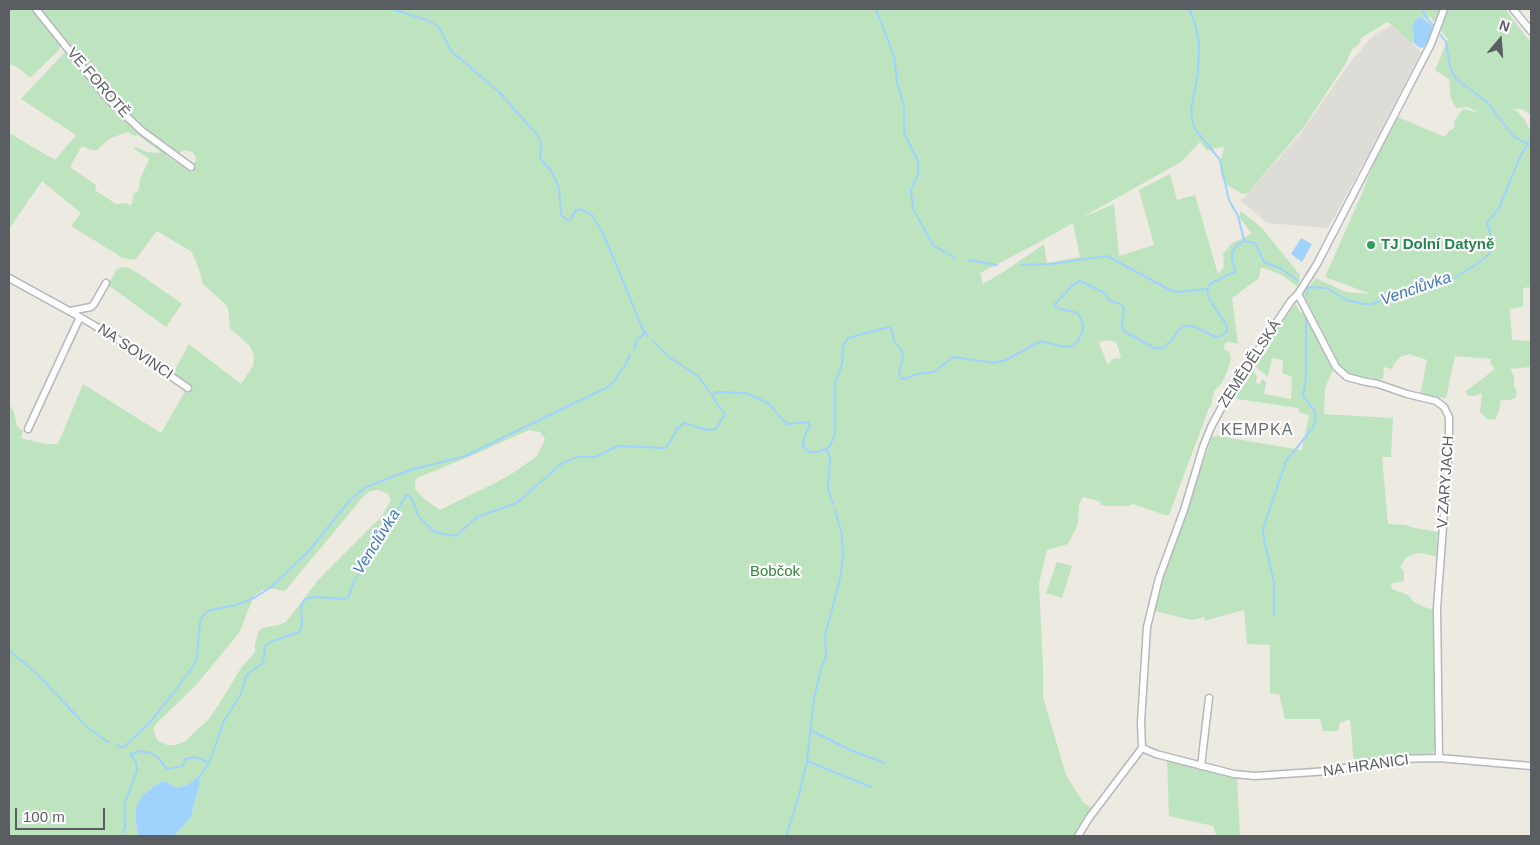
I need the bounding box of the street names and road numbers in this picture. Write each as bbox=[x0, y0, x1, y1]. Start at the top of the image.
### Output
street label: VE FOROTĚ bbox=[63, 44, 133, 122]
street label: ZEMĚDĚLSKÁ bbox=[1215, 317, 1285, 411]
street label: NA SOVINCI bbox=[94, 320, 176, 384]
street label: V ZARYJACH bbox=[1434, 435, 1458, 529]
street label: NA HRANICI bbox=[1322, 751, 1410, 781]

